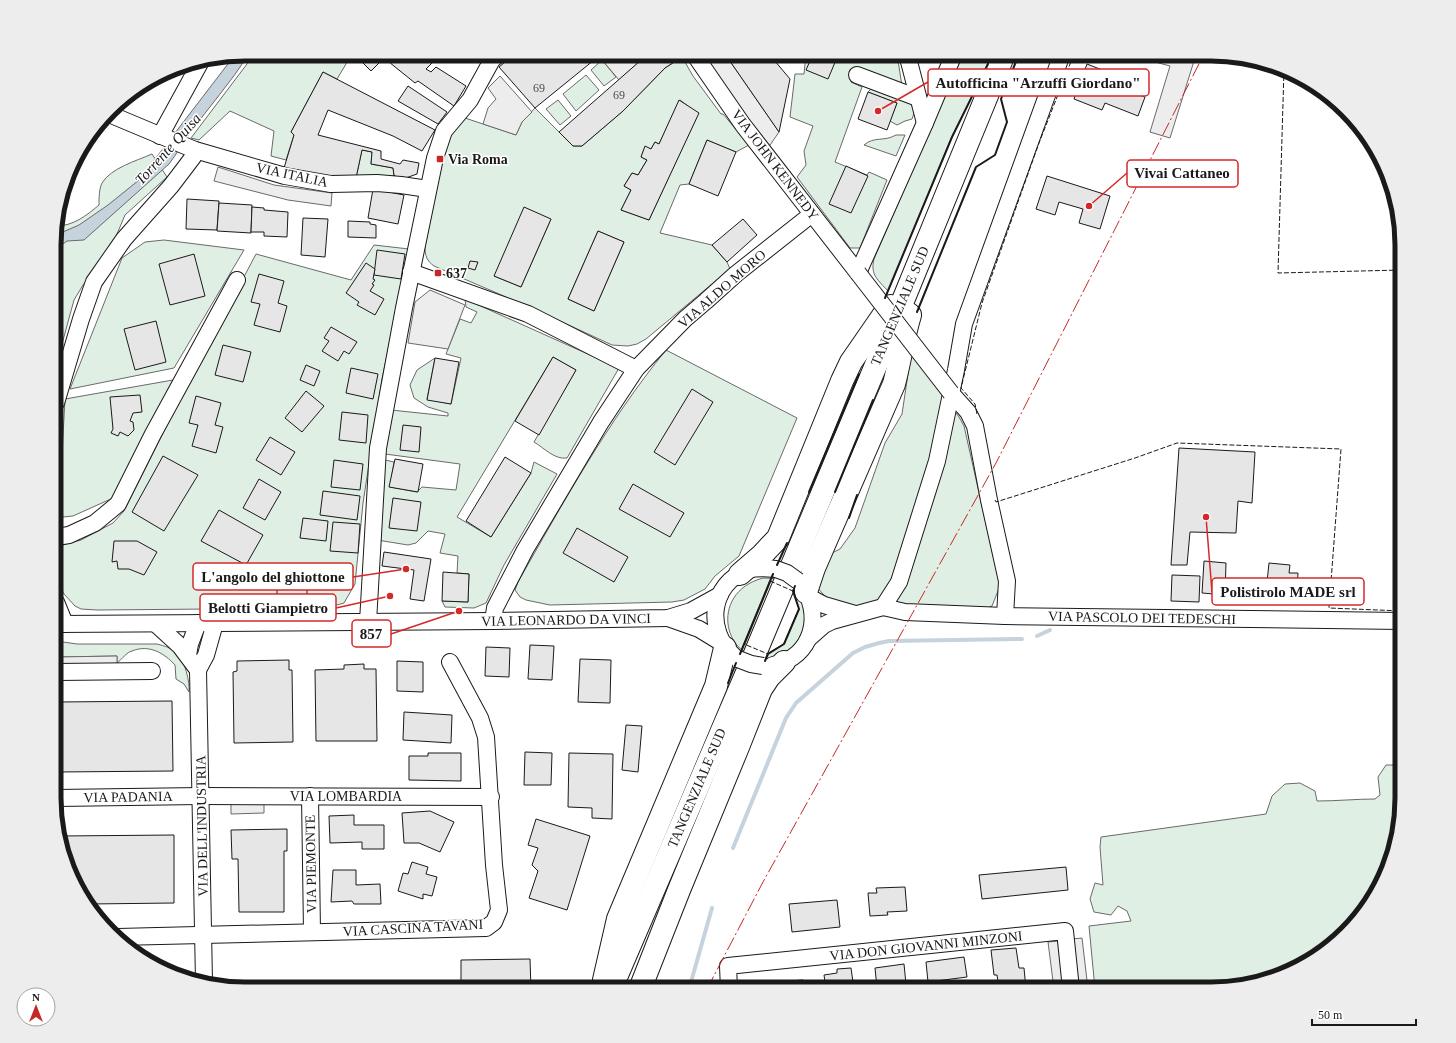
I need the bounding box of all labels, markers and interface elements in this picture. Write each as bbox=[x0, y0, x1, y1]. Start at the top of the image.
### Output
callout: Autofficina "Arzuffi Giordano" bbox=[928, 69, 1149, 96]
text: Autofficina "Arzuffi Giordano" bbox=[936, 75, 1140, 91]
house number: 69 bbox=[533, 81, 545, 95]
house number: 69 bbox=[613, 88, 625, 102]
street label: VIA JOHN KENNEDY bbox=[729, 107, 821, 223]
water label: Torrente Quisa bbox=[132, 110, 204, 188]
place label: Via Roma bbox=[448, 152, 508, 167]
marker: Via Roma bbox=[435, 154, 445, 164]
street label: VIA ITALIA bbox=[255, 160, 330, 190]
callout: Vivai Cattaneo bbox=[1127, 160, 1238, 187]
text: Vivai Cattaneo bbox=[1134, 165, 1230, 181]
street label: TANGENZIALE SUD bbox=[868, 244, 932, 368]
street label: VIA ALDO MORO bbox=[675, 247, 769, 331]
place label: 637 bbox=[446, 266, 467, 281]
marker: 637 bbox=[433, 268, 443, 278]
callout: L'angolo del ghiottone bbox=[193, 563, 353, 590]
text: L'angolo del ghiottone bbox=[201, 569, 345, 585]
callout: Polistirolo MADE srl bbox=[1212, 578, 1364, 605]
text: Polistirolo MADE srl bbox=[1220, 584, 1356, 600]
callout: Belotti Giampietro bbox=[200, 594, 336, 621]
text: Belotti Giampietro bbox=[208, 600, 328, 616]
street label: VIA PASCOLO DEI TEDESCHI bbox=[1048, 609, 1236, 627]
street label: VIA LEONARDO DA VINCI bbox=[481, 611, 651, 629]
callout: 857 bbox=[352, 620, 391, 647]
text: 857 bbox=[360, 626, 383, 642]
street label: TANGENZIALE SUD bbox=[665, 726, 729, 850]
street label: VIA DELL'INDUSTRIA bbox=[193, 754, 211, 897]
street label: VIA PADANIA bbox=[83, 789, 174, 805]
street label: VIA LOMBARDIA bbox=[290, 789, 403, 804]
street label: VIA PIEMONTE bbox=[303, 815, 319, 913]
street label: VIA CASCINA TAVANI bbox=[342, 917, 484, 939]
street label: VIA DON GIOVANNI MINZONI bbox=[829, 928, 1023, 964]
north arrow bbox=[16, 987, 56, 1027]
text: N bbox=[32, 991, 40, 1003]
scale bar bbox=[1312, 1001, 1416, 1027]
text: 50 m bbox=[1318, 1008, 1343, 1022]

